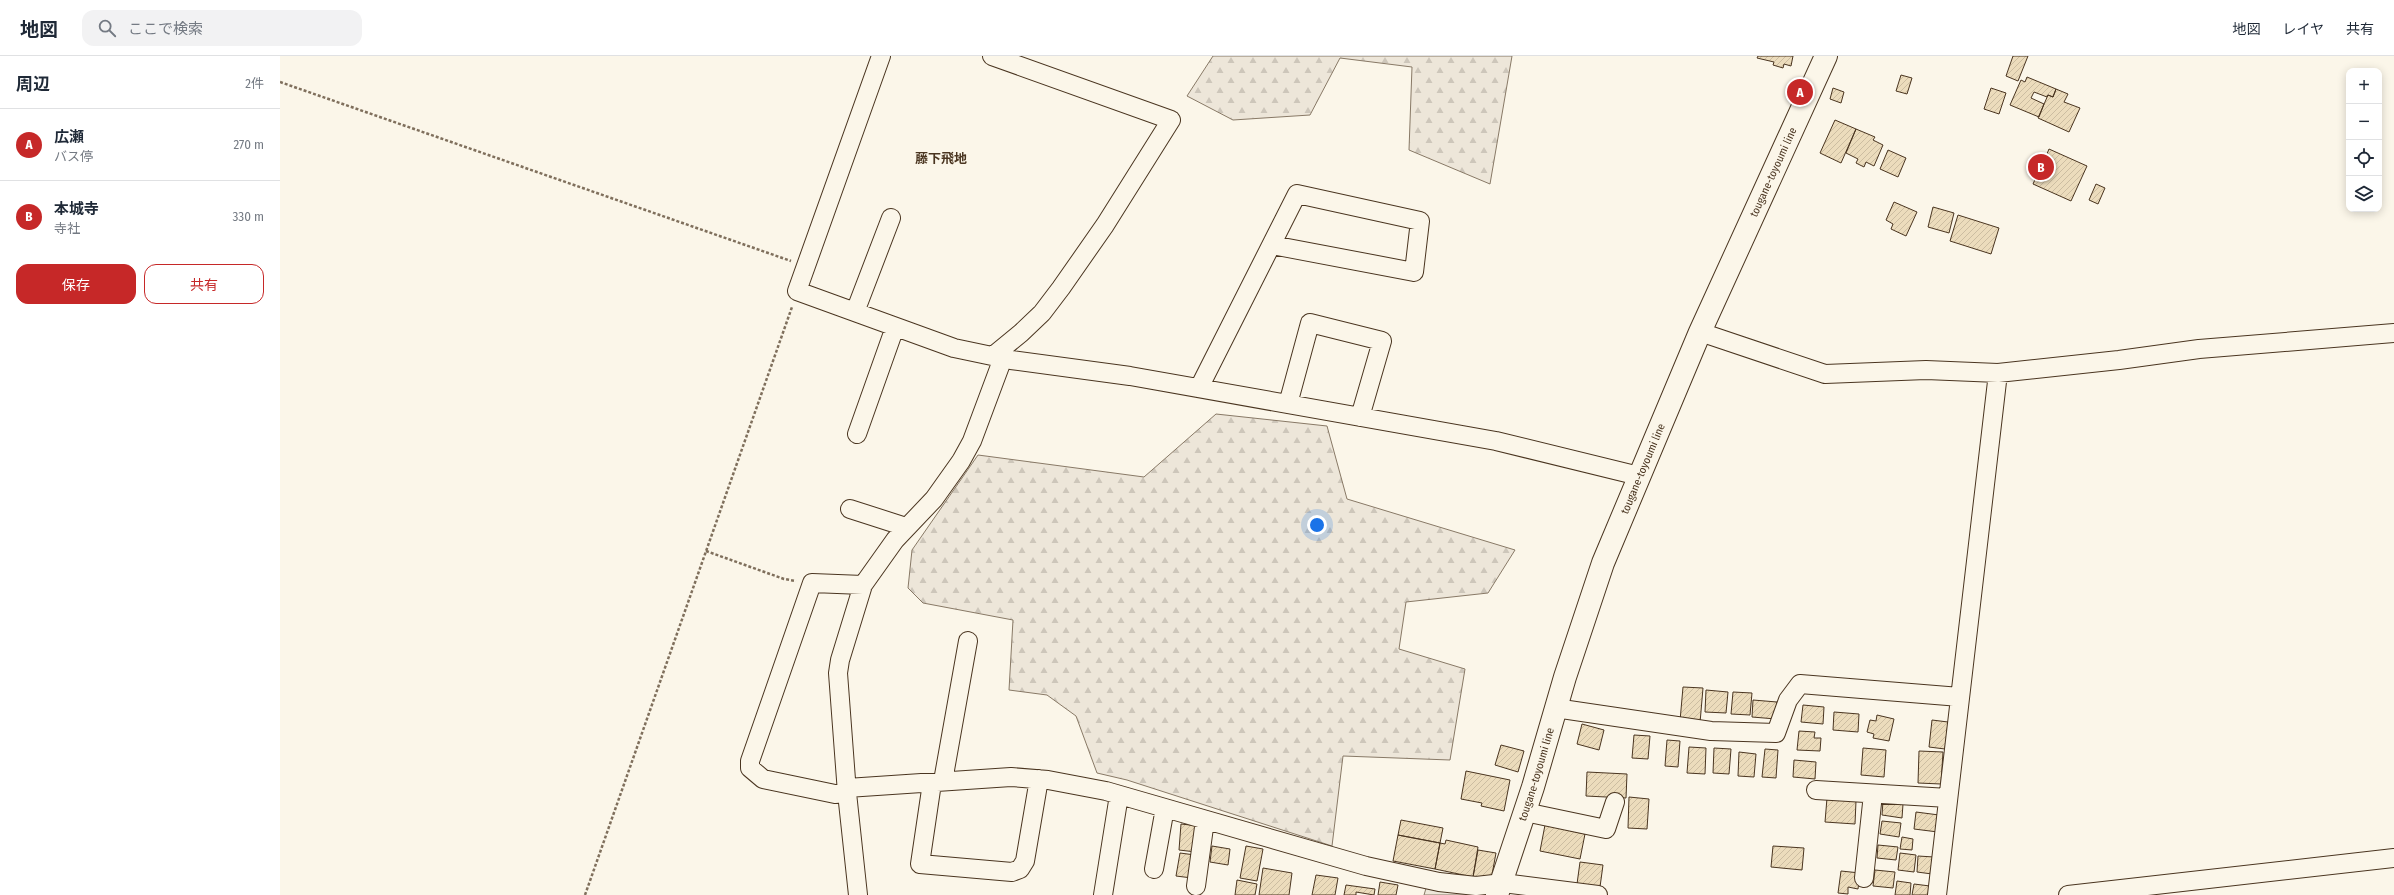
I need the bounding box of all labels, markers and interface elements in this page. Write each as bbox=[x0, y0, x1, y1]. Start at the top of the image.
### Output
search box bbox=[82, 10, 362, 46]
icon: search bbox=[96, 17, 118, 39]
text: 地図 bbox=[20, 18, 58, 41]
text: ここで検索 bbox=[128, 20, 203, 38]
text: 地図 bbox=[2232, 21, 2260, 38]
text: レイヤ bbox=[2282, 21, 2324, 38]
text: 共有 bbox=[2346, 21, 2374, 38]
map controls bbox=[2346, 68, 2382, 212]
button: + bbox=[2346, 68, 2382, 104]
text: 周辺 bbox=[16, 74, 50, 95]
text: 2件 bbox=[245, 76, 264, 91]
pin: A bbox=[1787, 77, 1813, 107]
button: − bbox=[2346, 104, 2382, 140]
street label: tougane-toyoumi line bbox=[1747, 125, 1800, 219]
text: 広瀬 bbox=[54, 128, 84, 146]
text: A bbox=[25, 137, 33, 152]
text: 270 m bbox=[233, 137, 264, 152]
button: locate bbox=[2346, 140, 2382, 176]
text: バス停 bbox=[54, 149, 93, 164]
district label: 藤下飛地 bbox=[915, 151, 967, 166]
pin: B bbox=[2028, 152, 2054, 182]
button: layers bbox=[2346, 176, 2382, 212]
text: 本城寺 bbox=[54, 200, 99, 218]
text: B bbox=[25, 209, 33, 224]
text: 330 m bbox=[232, 209, 264, 224]
text: 寺社 bbox=[54, 221, 80, 236]
button: 保存 bbox=[16, 264, 136, 304]
button: 共有 bbox=[144, 264, 264, 304]
street label: tougane-toyoumi line bbox=[1618, 422, 1668, 516]
your location bbox=[1307, 515, 1327, 535]
street label: tougane-toyoumi line bbox=[1516, 726, 1557, 823]

